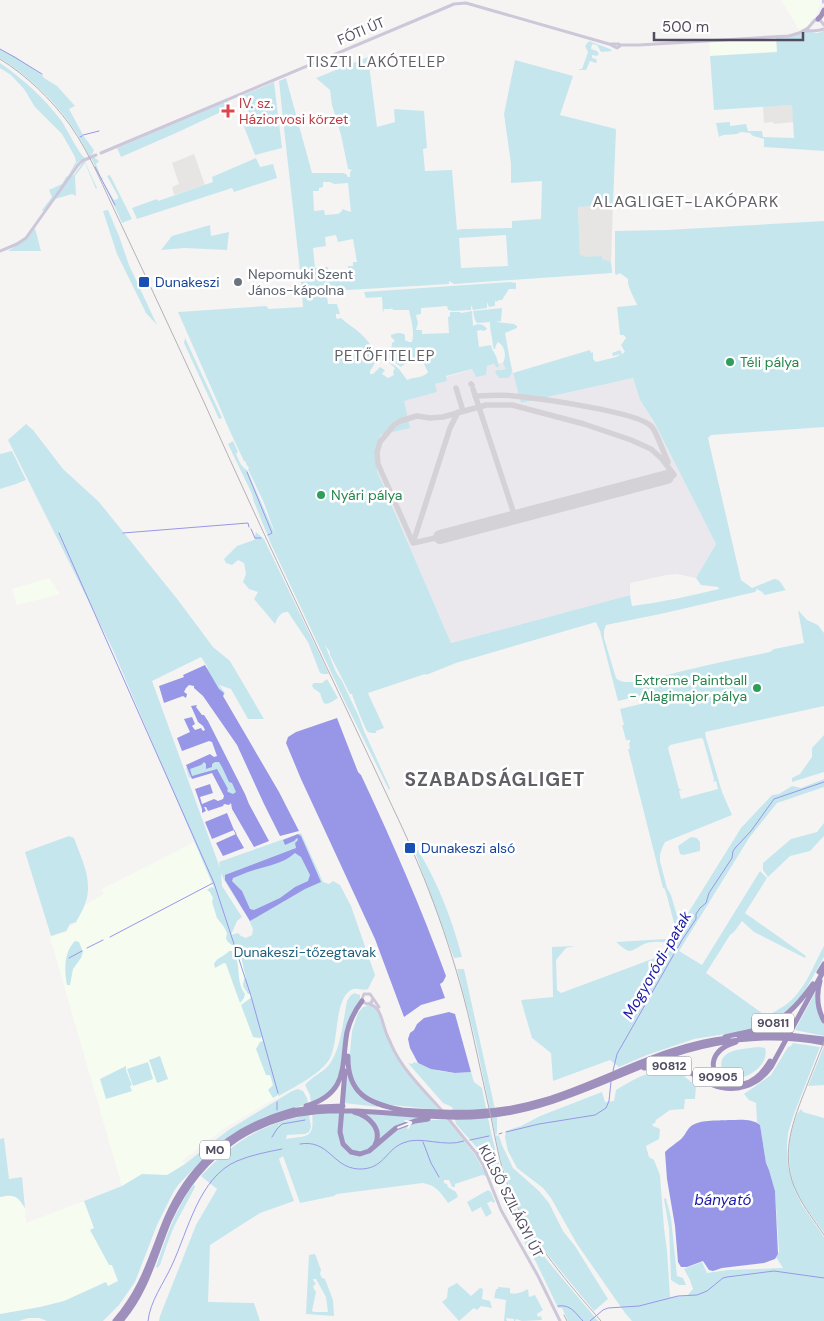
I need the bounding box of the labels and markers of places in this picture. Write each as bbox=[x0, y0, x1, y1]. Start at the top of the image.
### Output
place label: IV. sz. Háziorvosi körzet bbox=[239, 94, 349, 128]
marker: IV. sz. Háziorvosi körzet bbox=[221, 104, 235, 118]
place label: Nepomuki Szent János-kápolna bbox=[248, 265, 353, 299]
place label: Dunakeszi bbox=[155, 273, 220, 291]
marker: Dunakeszi bbox=[137, 275, 151, 289]
marker: Nepomuki Szent János-kápolna bbox=[232, 276, 244, 288]
place label: Téli pálya bbox=[740, 353, 799, 371]
marker: Téli pálya bbox=[724, 356, 736, 368]
place label: Nyári pálya bbox=[331, 486, 402, 504]
marker: Nyári pálya bbox=[315, 489, 327, 501]
place label: Extreme Paintball - Alagimajor pálya bbox=[629, 671, 747, 705]
marker: Extreme Paintball - Alagimajor pálya bbox=[751, 682, 763, 694]
place label: Dunakeszi alsó bbox=[421, 839, 515, 857]
marker: Dunakeszi alsó bbox=[403, 841, 417, 855]

